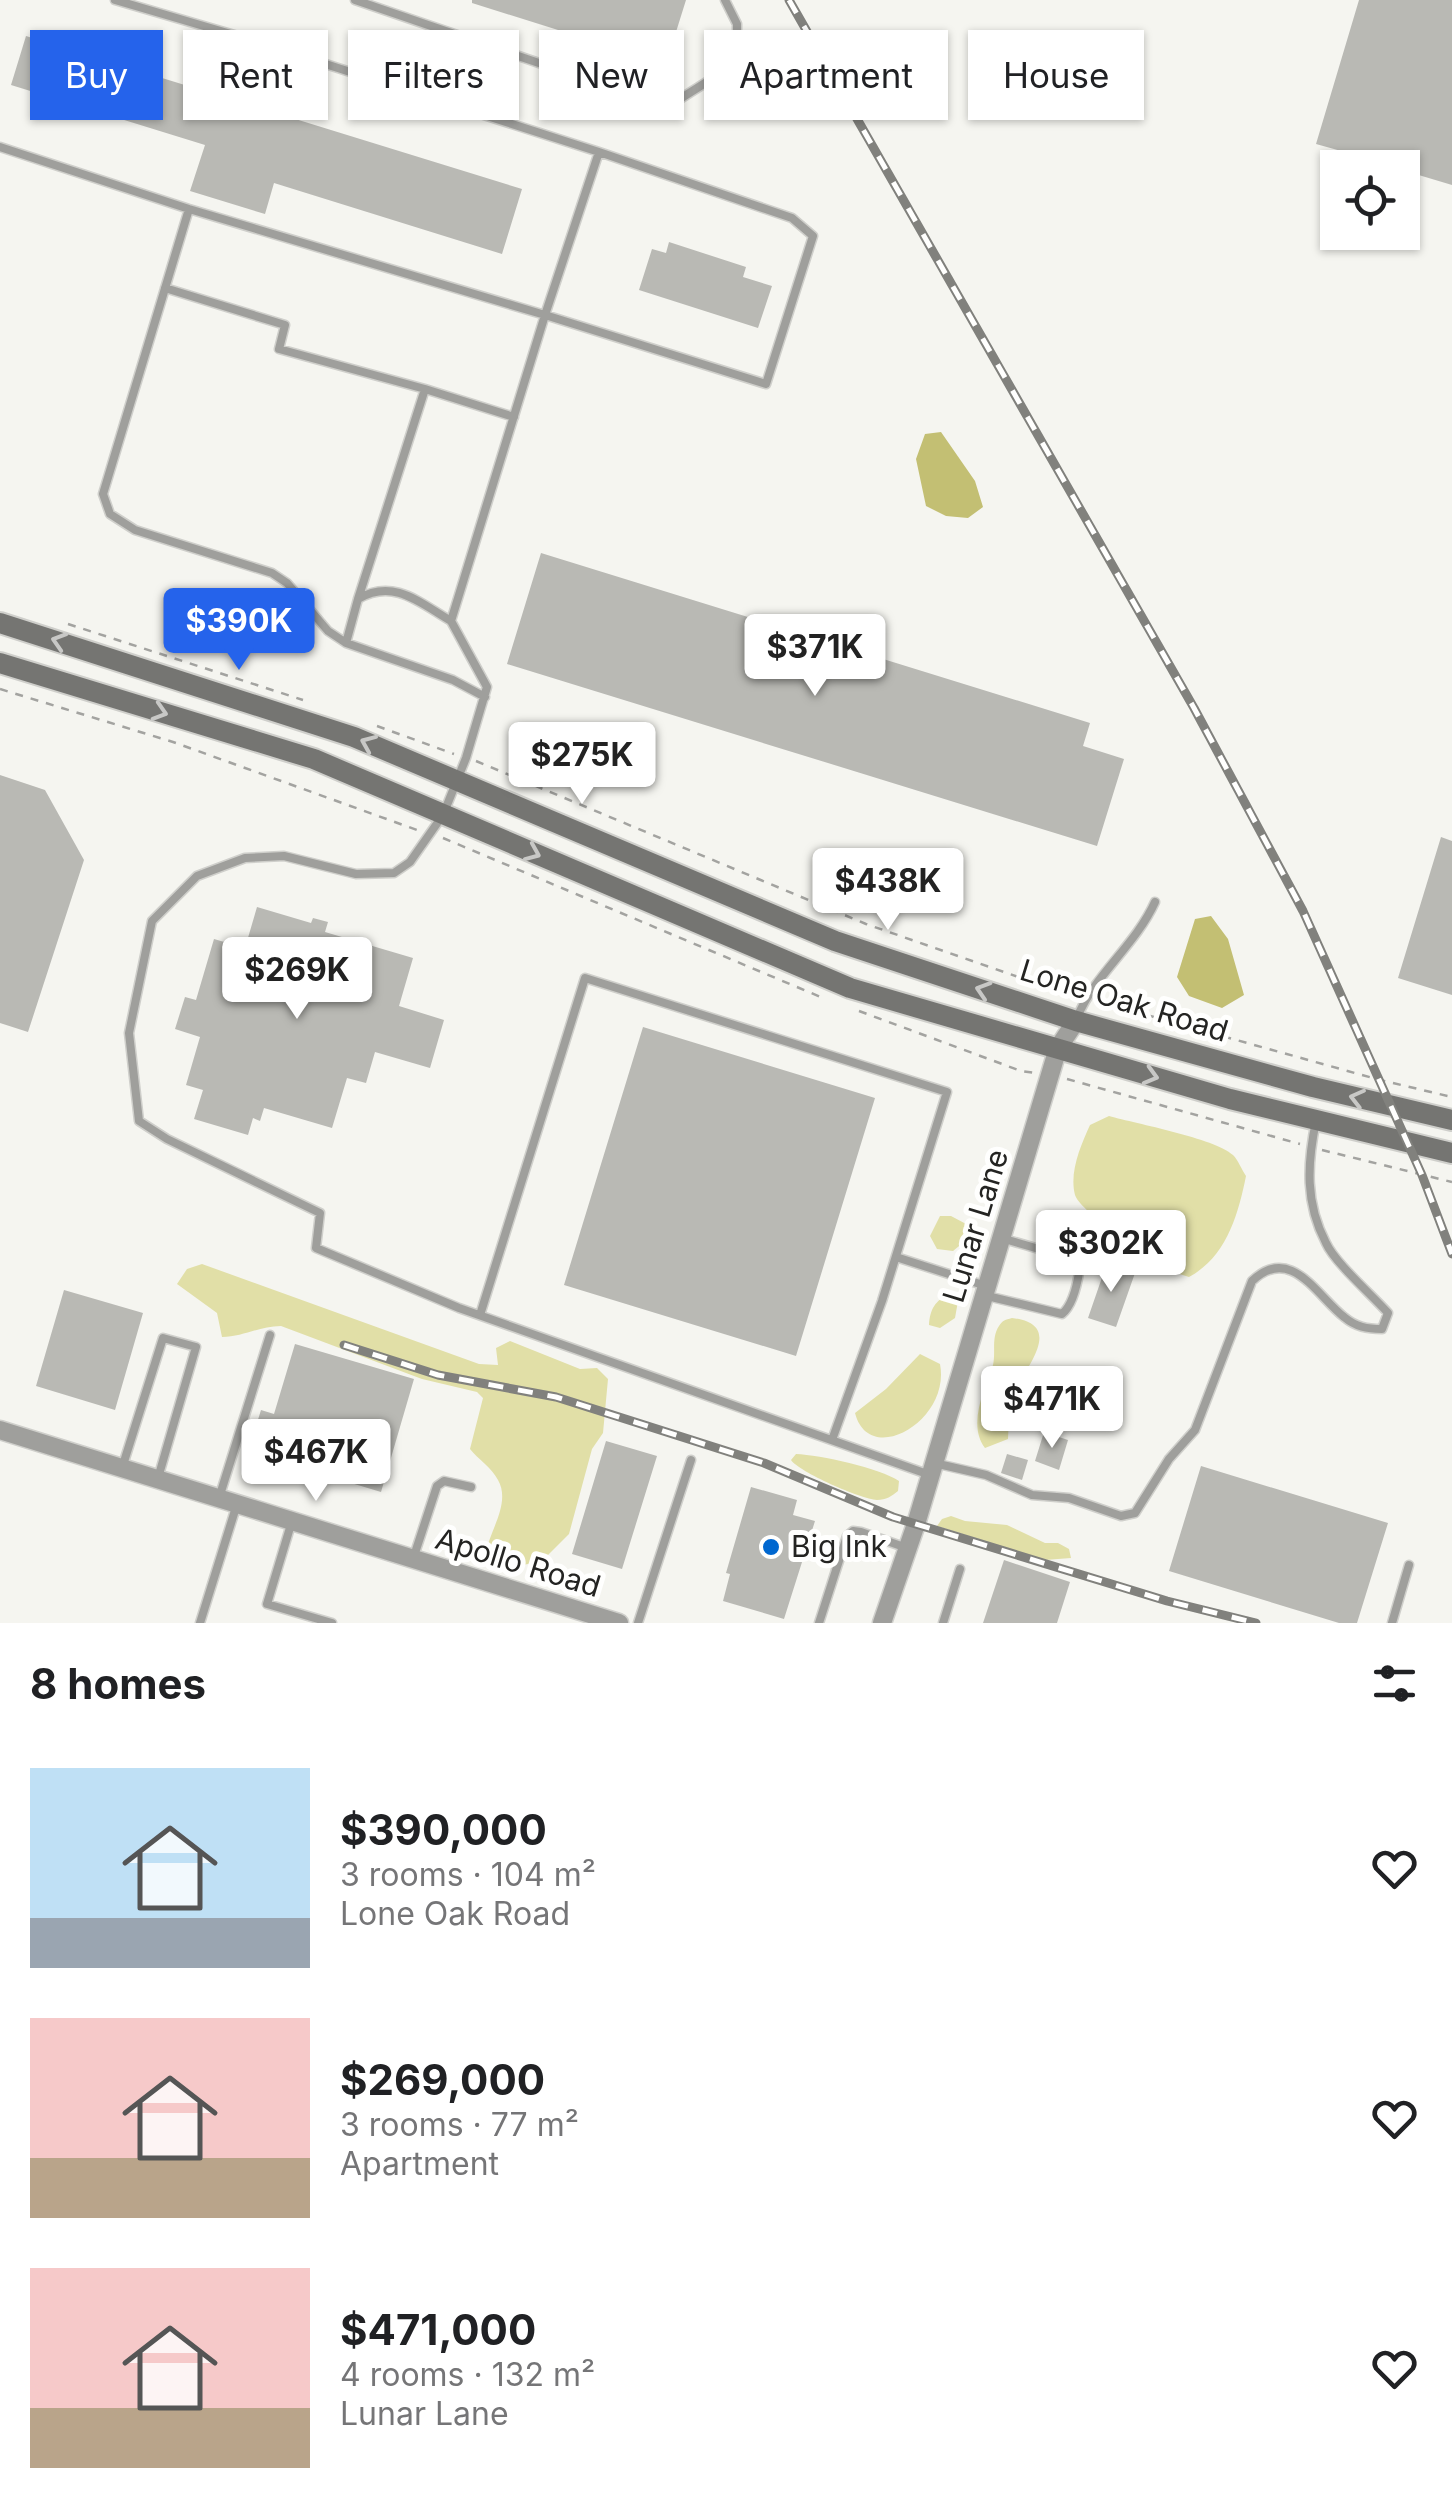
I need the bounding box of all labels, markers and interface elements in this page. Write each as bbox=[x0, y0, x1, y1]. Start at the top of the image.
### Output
chip: Buy bbox=[30, 30, 163, 120]
chip: Rent bbox=[183, 30, 328, 120]
chip: Filters bbox=[348, 30, 519, 120]
chip: New bbox=[539, 30, 684, 120]
chip: Apartment bbox=[704, 30, 948, 120]
chip: House bbox=[968, 30, 1144, 120]
map controls bbox=[1320, 150, 1420, 250]
button: locate bbox=[1320, 150, 1420, 250]
pin: $390K bbox=[169, 588, 309, 673]
text: $390K bbox=[186, 601, 292, 640]
pin: $371K bbox=[745, 614, 885, 699]
text: $371K bbox=[766, 627, 864, 666]
one-way arrow bbox=[52, 632, 69, 653]
one-way arrow bbox=[151, 700, 168, 721]
pin: $275K bbox=[512, 722, 652, 807]
one-way arrow bbox=[360, 735, 378, 755]
text: $275K bbox=[531, 735, 633, 774]
one-way arrow bbox=[522, 841, 540, 861]
pin: $438K bbox=[818, 848, 958, 933]
text: $438K bbox=[834, 861, 942, 900]
pin: $269K bbox=[227, 937, 367, 1022]
text: $269K bbox=[244, 950, 350, 989]
street label: Lone Oak Road bbox=[1016, 951, 1233, 1049]
one-way arrow bbox=[976, 982, 993, 1002]
one-way arrow bbox=[1142, 1064, 1159, 1085]
one-way arrow bbox=[1349, 1089, 1366, 1110]
street label: Lunar Lane bbox=[935, 1145, 1015, 1307]
pin: $302K bbox=[1041, 1210, 1181, 1295]
text: $302K bbox=[1058, 1223, 1164, 1262]
pin: $471K bbox=[982, 1366, 1122, 1451]
text: $471K bbox=[1003, 1379, 1101, 1418]
pin: $467K bbox=[246, 1419, 386, 1504]
text: $467K bbox=[264, 1432, 369, 1471]
street label: Apollo Road bbox=[432, 1520, 605, 1604]
place label: Big Ink bbox=[791, 1528, 888, 1564]
marker: Big Ink bbox=[760, 1536, 782, 1558]
icon: filters bbox=[1367, 1656, 1422, 1711]
text: 8 homes bbox=[30, 1658, 206, 1709]
text: $390,000 bbox=[340, 1804, 547, 1855]
icon: home bbox=[110, 1808, 230, 1928]
icon: heart bbox=[1367, 1841, 1422, 1896]
text: 3 rooms · 104 m² bbox=[340, 1855, 596, 1894]
text: Lone Oak Road bbox=[340, 1894, 570, 1933]
text: $269,000 bbox=[340, 2054, 545, 2105]
icon: home bbox=[110, 2058, 230, 2178]
icon: heart bbox=[1367, 2091, 1422, 2146]
text: 3 rooms · 77 m² bbox=[340, 2105, 579, 2144]
text: Apartment bbox=[340, 2144, 499, 2183]
text: $471,000 bbox=[340, 2304, 536, 2355]
icon: home bbox=[110, 2308, 230, 2428]
icon: heart bbox=[1367, 2341, 1422, 2396]
text: 4 rooms · 132 m² bbox=[340, 2355, 595, 2394]
text: Lunar Lane bbox=[340, 2394, 509, 2433]

